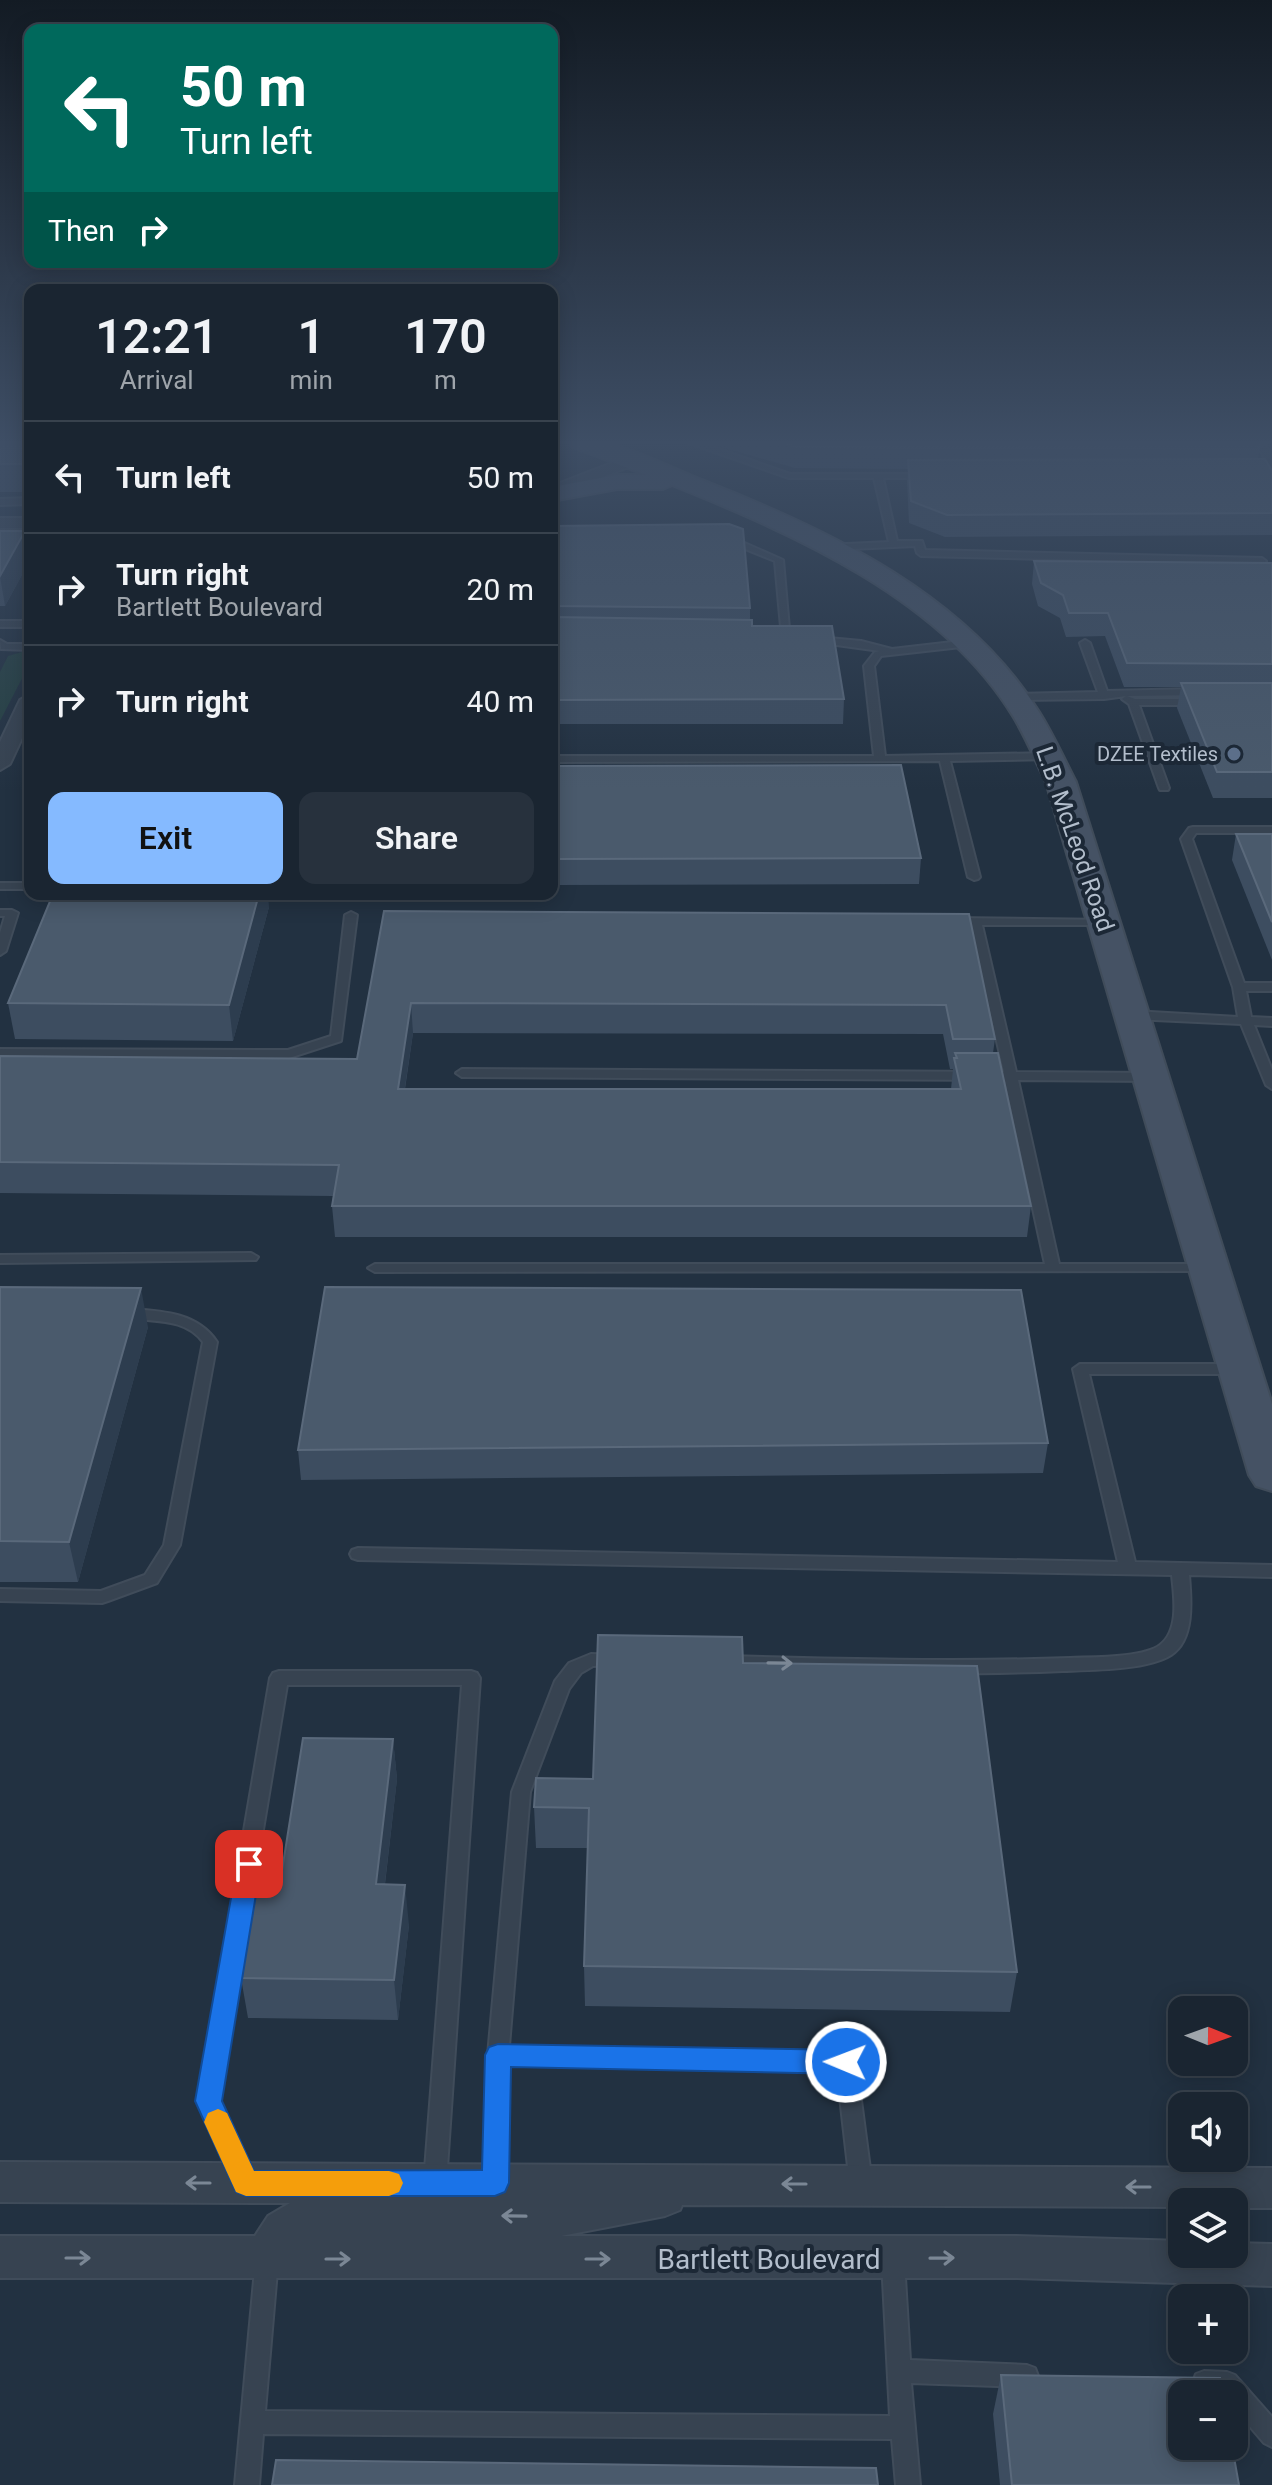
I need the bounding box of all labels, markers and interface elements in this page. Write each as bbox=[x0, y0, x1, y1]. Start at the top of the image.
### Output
text: 50 m bbox=[180, 54, 307, 120]
icon: left bbox=[48, 56, 152, 160]
text: Turn left bbox=[180, 121, 313, 163]
icon: right bbox=[131, 208, 175, 252]
text: Then bbox=[48, 213, 115, 248]
text: 12:21 bbox=[95, 308, 218, 365]
text: 1 bbox=[298, 308, 325, 365]
text: 170 bbox=[404, 308, 487, 365]
text: Arrival bbox=[120, 365, 194, 395]
text: min bbox=[289, 365, 333, 395]
text: m bbox=[434, 365, 457, 395]
icon: left bbox=[48, 455, 92, 499]
text: Turn left bbox=[116, 460, 231, 495]
text: 50 m bbox=[467, 460, 534, 495]
text: Turn right bbox=[116, 557, 249, 592]
icon: right bbox=[48, 567, 92, 611]
text: 20 m bbox=[467, 572, 534, 607]
text: Bartlett Boulevard bbox=[116, 592, 323, 622]
icon: right bbox=[48, 679, 92, 723]
text: Turn right bbox=[116, 684, 249, 719]
text: 40 m bbox=[467, 684, 534, 719]
place label: DZEE Textiles bbox=[1097, 742, 1218, 766]
street label: L.B. McLeod Road bbox=[1030, 743, 1120, 935]
marker: DZEE Textiles bbox=[1225, 745, 1243, 763]
button: Exit bbox=[48, 792, 283, 884]
button: Share bbox=[299, 792, 534, 884]
one-way arrow bbox=[766, 1656, 793, 1671]
pin bbox=[215, 1830, 283, 1898]
icon: arrive bbox=[227, 1842, 271, 1886]
north arrow bbox=[1168, 1996, 1248, 2076]
map controls bbox=[1168, 1996, 1248, 2460]
position arrow bbox=[804, 2020, 888, 2104]
button: sound bbox=[1168, 2092, 1248, 2172]
one-way arrow bbox=[185, 2175, 212, 2191]
one-way arrow bbox=[781, 2176, 808, 2192]
one-way arrow bbox=[1125, 2179, 1152, 2195]
button: layers bbox=[1168, 2188, 1248, 2268]
one-way arrow bbox=[501, 2208, 528, 2224]
street label: Bartlett Boulevard bbox=[658, 2243, 880, 2276]
one-way arrow bbox=[64, 2250, 91, 2265]
one-way arrow bbox=[324, 2251, 351, 2267]
one-way arrow bbox=[584, 2251, 611, 2267]
one-way arrow bbox=[928, 2251, 955, 2266]
button: + bbox=[1168, 2284, 1248, 2364]
button: − bbox=[1168, 2380, 1248, 2460]

